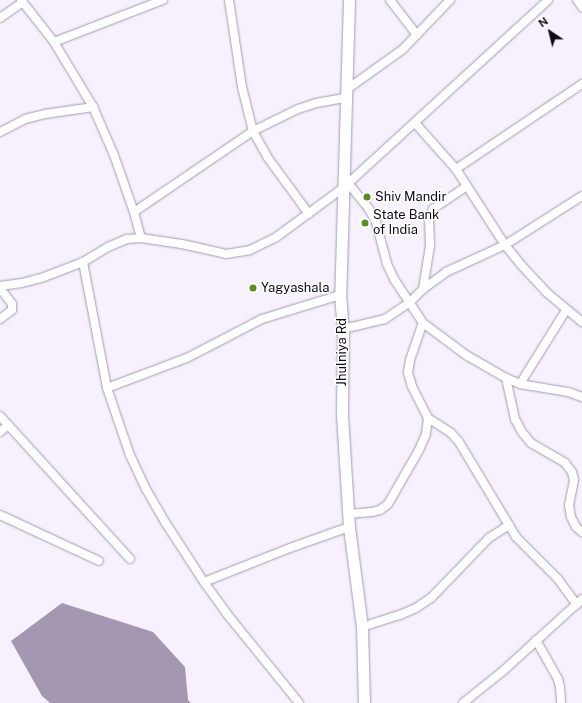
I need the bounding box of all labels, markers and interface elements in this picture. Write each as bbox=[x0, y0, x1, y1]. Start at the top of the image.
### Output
north arrow bbox=[530, 12, 570, 52]
text: N bbox=[536, 15, 550, 30]
place label: Shiv Mandir bbox=[375, 189, 447, 205]
marker: Shiv Mandir bbox=[362, 192, 372, 202]
place label: State Bank of India bbox=[373, 208, 439, 239]
marker: State Bank of India bbox=[360, 218, 370, 228]
place label: Yagyashala bbox=[261, 280, 330, 296]
marker: Yagyashala bbox=[248, 283, 258, 293]
street label: Jhulniya Rd bbox=[334, 318, 350, 386]

